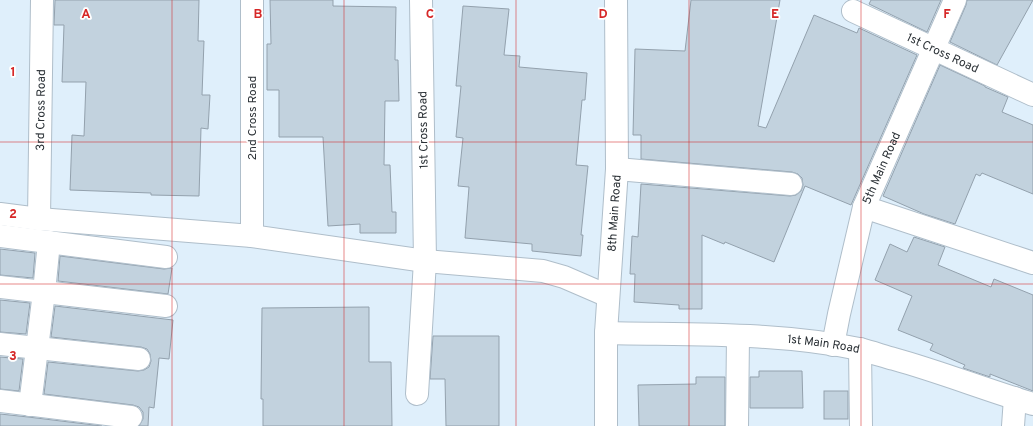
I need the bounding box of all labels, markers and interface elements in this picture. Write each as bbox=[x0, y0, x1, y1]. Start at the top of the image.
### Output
text: A bbox=[81, 7, 91, 23]
text: B bbox=[254, 7, 263, 23]
text: C bbox=[426, 7, 434, 23]
text: D bbox=[598, 7, 608, 23]
text: E bbox=[771, 7, 779, 23]
text: F bbox=[943, 7, 951, 23]
street label: 1st Cross Road bbox=[904, 30, 981, 77]
text: 1 bbox=[10, 65, 16, 81]
street label: 3rd Cross Road bbox=[33, 69, 50, 151]
street label: 2nd Cross Road bbox=[245, 76, 261, 160]
street label: 1st Cross Road bbox=[415, 91, 433, 169]
street label: 5th Main Road bbox=[859, 130, 905, 207]
street label: 8th Main Road bbox=[604, 174, 626, 252]
text: 2 bbox=[9, 207, 17, 223]
street label: 1st Main Road bbox=[786, 332, 861, 358]
text: 3 bbox=[9, 349, 17, 365]

